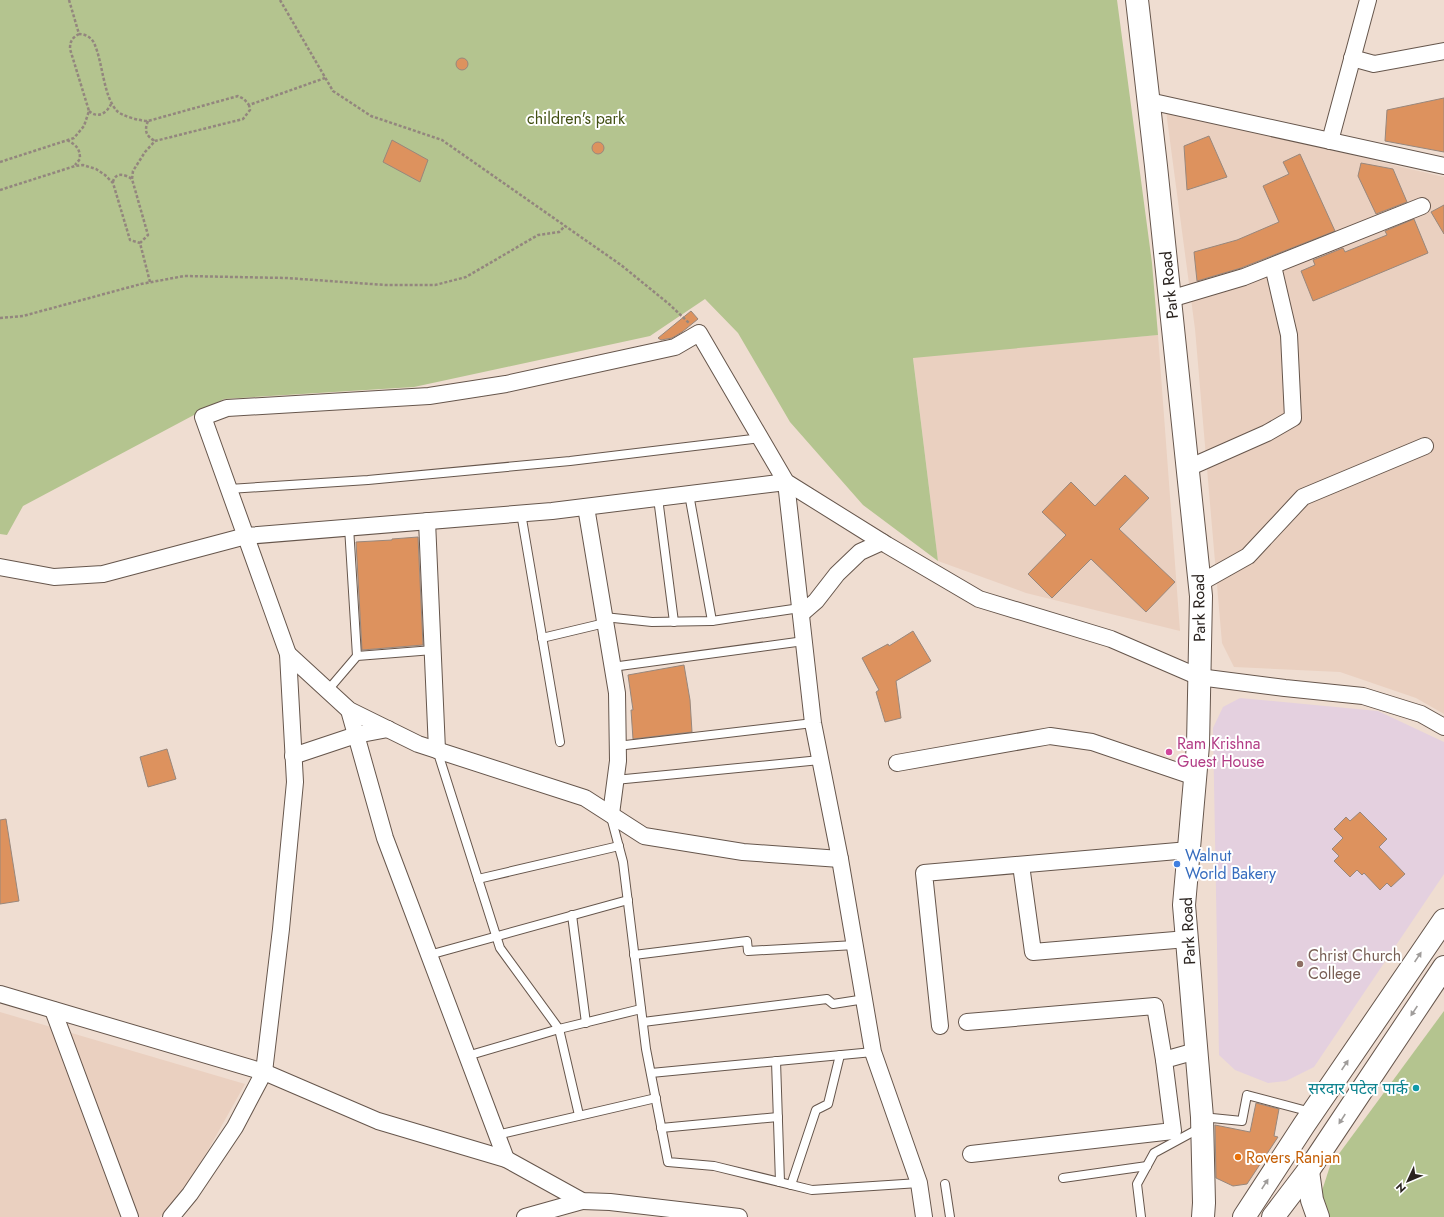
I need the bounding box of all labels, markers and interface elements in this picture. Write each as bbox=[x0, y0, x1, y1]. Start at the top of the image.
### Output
park label: children's park bbox=[527, 107, 626, 130]
street label: Park Road bbox=[1154, 250, 1184, 320]
street label: Park Road bbox=[1187, 574, 1211, 642]
place label: Ram Krishna Guest House bbox=[1177, 732, 1264, 773]
marker: Ram Krishna Guest House bbox=[1164, 747, 1174, 757]
place label: Walnut World Bakery bbox=[1185, 844, 1277, 885]
marker: Walnut World Bakery bbox=[1172, 859, 1182, 869]
street label: Park Road bbox=[1175, 897, 1201, 965]
place label: Christ Church College bbox=[1308, 944, 1401, 985]
one-way arrow bbox=[1415, 952, 1422, 963]
marker: Christ Church College bbox=[1295, 959, 1305, 969]
one-way arrow bbox=[1410, 1006, 1418, 1016]
one-way arrow bbox=[1341, 1059, 1349, 1070]
place label: सरदार पटेल पार्क bbox=[1308, 1077, 1409, 1100]
marker: सरदार पटेल पार्क bbox=[1411, 1083, 1421, 1093]
one-way arrow bbox=[1338, 1114, 1346, 1124]
place label: Rovers Ranjan bbox=[1246, 1146, 1340, 1169]
marker: Rovers Ranjan bbox=[1233, 1152, 1243, 1162]
north arrow bbox=[1388, 1161, 1428, 1201]
one-way arrow bbox=[1261, 1179, 1269, 1189]
text: N bbox=[1392, 1179, 1410, 1197]

